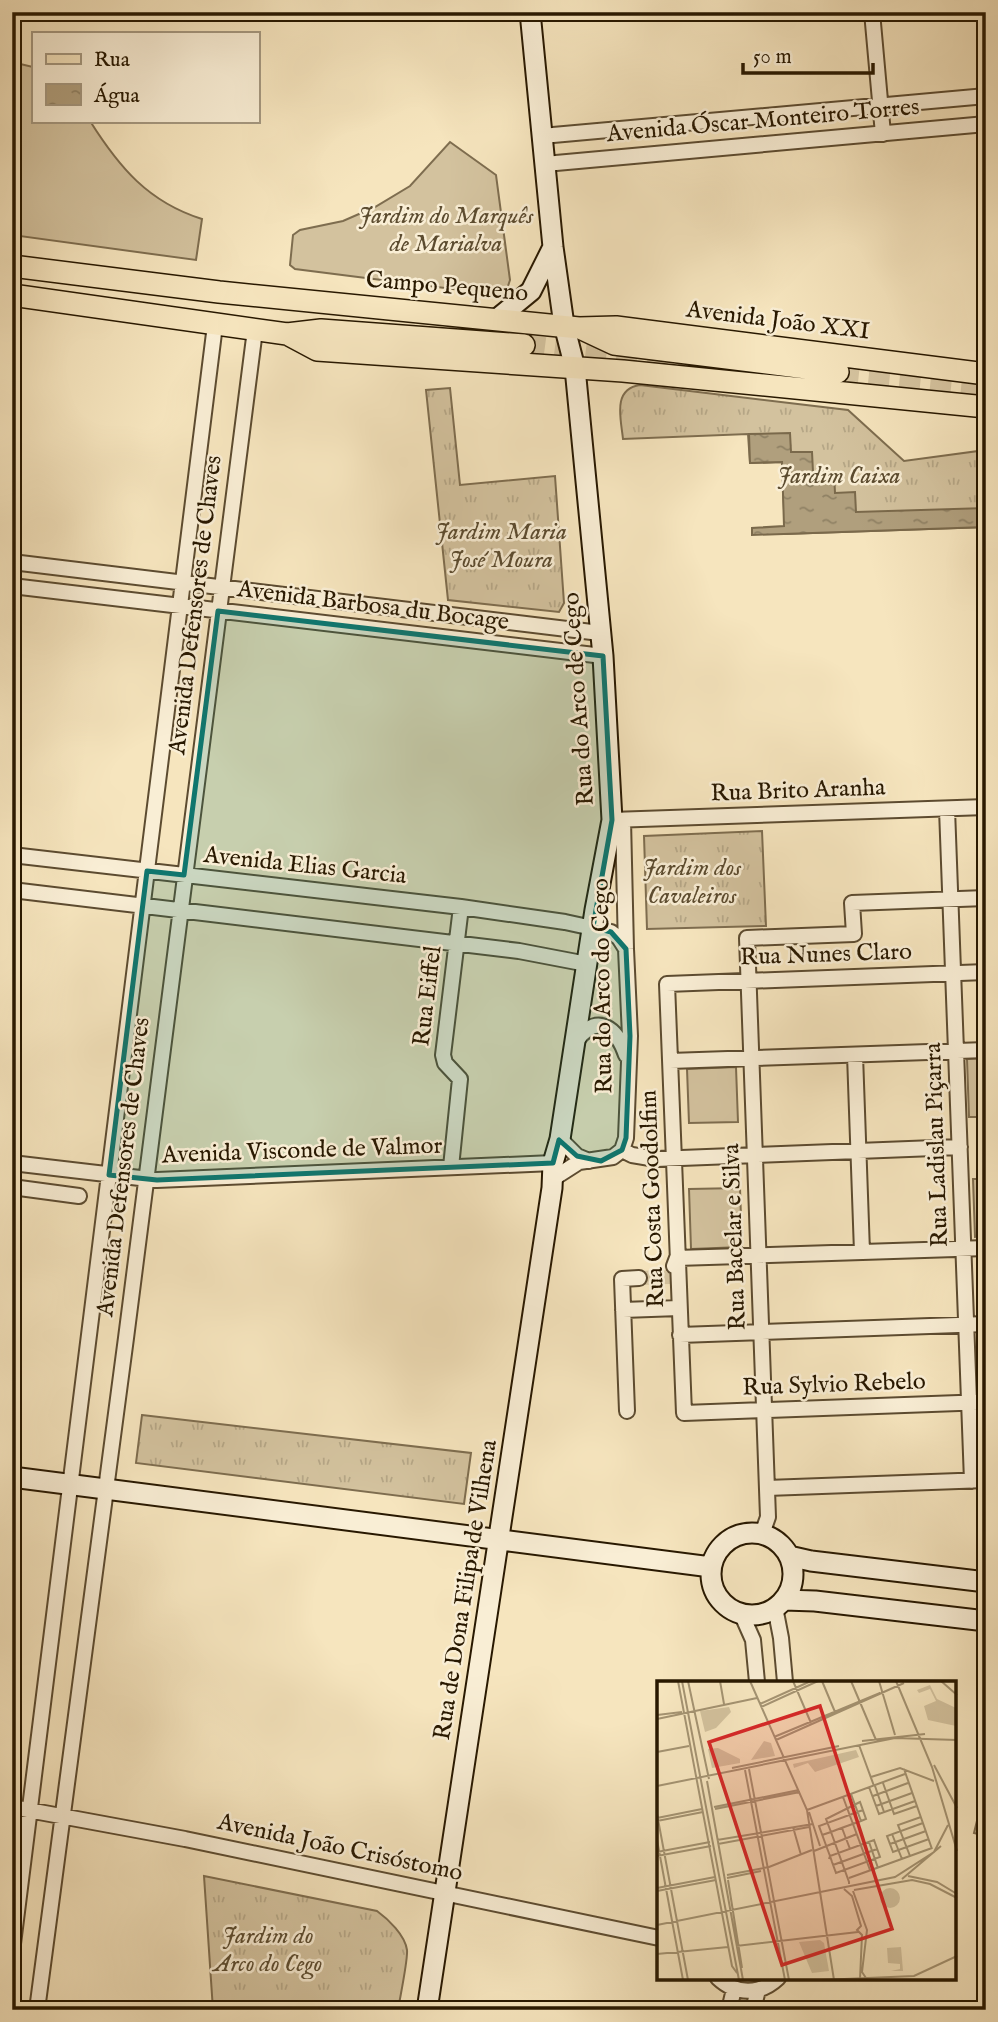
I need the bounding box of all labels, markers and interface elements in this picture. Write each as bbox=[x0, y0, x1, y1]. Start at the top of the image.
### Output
legend bbox=[32, 32, 259, 122]
scale bar bbox=[743, 32, 872, 76]
text: 50 m bbox=[753, 44, 792, 71]
text: Rua bbox=[94, 47, 131, 74]
text: Água bbox=[93, 82, 140, 110]
street label: Avenida Óscar Monteiro Torres bbox=[604, 92, 921, 150]
park label: Jardim do Marquês de Marialva bbox=[359, 201, 535, 260]
street label: Campo Pequeno bbox=[365, 264, 530, 310]
street label: Avenida João XXI bbox=[684, 294, 871, 348]
street label: Avenida Defensores de Chaves bbox=[162, 454, 230, 757]
park label: Jardim Caixa bbox=[778, 461, 900, 492]
park label: Jardim Maria José Moura bbox=[435, 517, 567, 576]
street label: Avenida Barbosa du Bocage bbox=[234, 574, 511, 638]
street label: Rua do Arco de Cego bbox=[556, 591, 602, 807]
street label: Rua Brito Aranha bbox=[710, 772, 887, 810]
street label: Avenida Elias Garcia bbox=[201, 840, 409, 892]
park label: Jardim dos Cavaleiros bbox=[643, 853, 742, 912]
street label: Rua do Arco do Cego bbox=[586, 878, 620, 1094]
street label: Rua Nunes Claro bbox=[739, 937, 913, 973]
street label: Rua Eiffel bbox=[406, 944, 450, 1048]
street label: Avenida Defensores de Chaves bbox=[90, 1016, 158, 1319]
street label: Rua Ladislau Piçarra bbox=[918, 1042, 956, 1248]
street label: Rua Costa Goodolfim bbox=[634, 1089, 672, 1309]
street label: Avenida Visconde de Valmor bbox=[160, 1131, 443, 1171]
street label: Rua Bacelar e Silva bbox=[716, 1142, 754, 1331]
street label: Rua Sylvio Rebelo bbox=[742, 1366, 926, 1404]
street label: Rua de Dona Filipa de Vilhena bbox=[427, 1437, 505, 1742]
inset map bbox=[657, 1681, 956, 1980]
street label: Avenida João Crisóstomo bbox=[214, 1807, 466, 1889]
park label: Jardim do Arco do Cego bbox=[211, 1921, 322, 1980]

